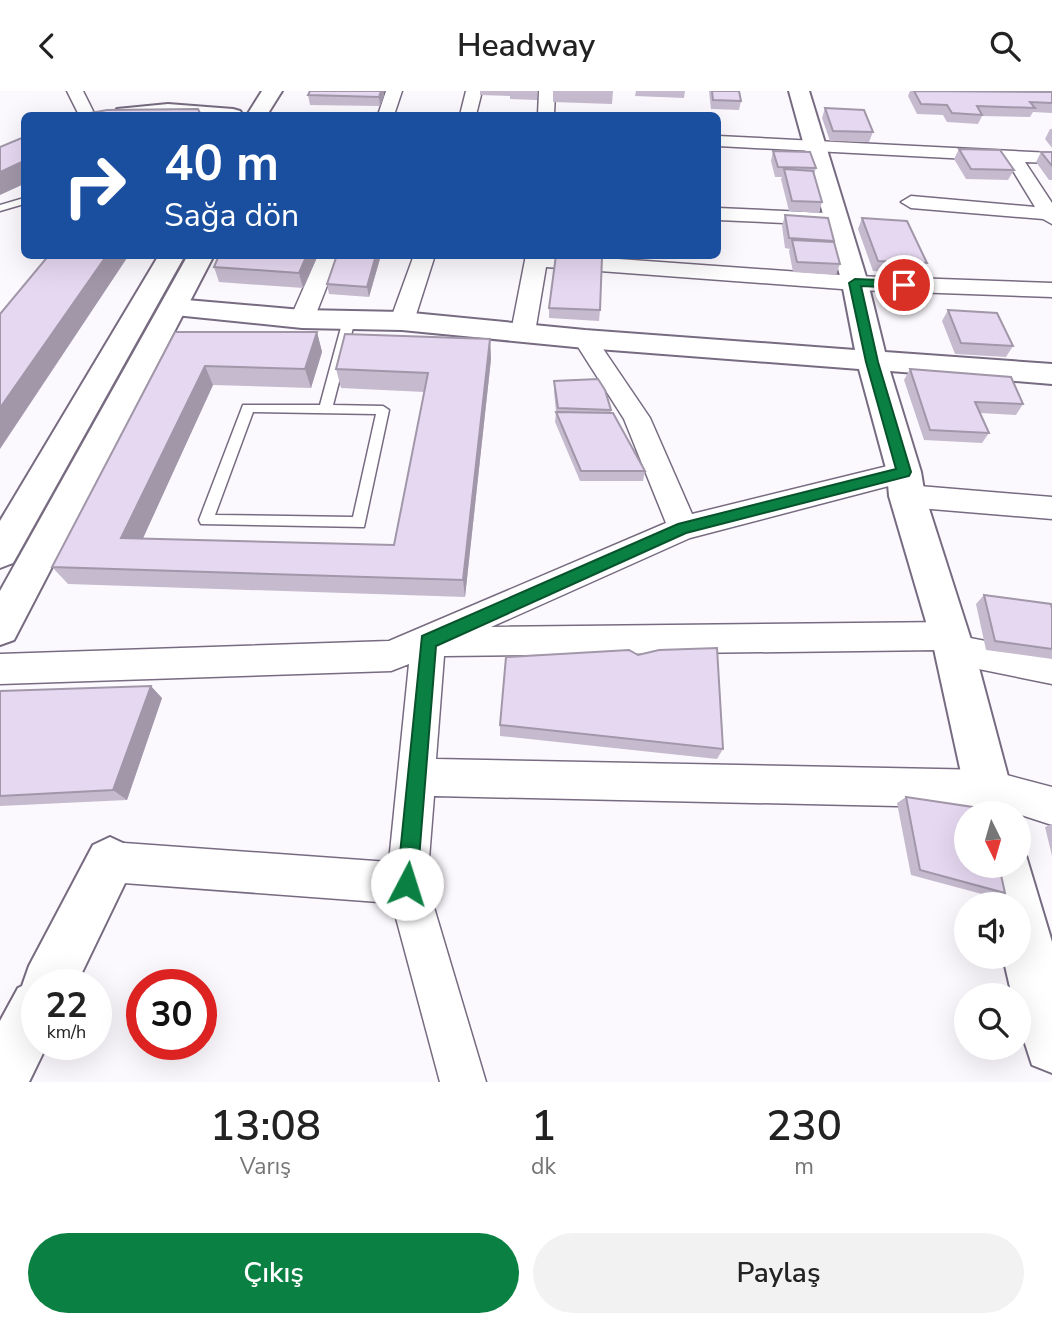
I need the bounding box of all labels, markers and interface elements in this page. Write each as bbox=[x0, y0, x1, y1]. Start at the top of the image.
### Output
text: Headway bbox=[457, 24, 595, 67]
icon: back bbox=[28, 27, 66, 65]
icon: search bbox=[986, 27, 1024, 65]
text: 40 m bbox=[164, 130, 279, 197]
icon: right bbox=[49, 140, 140, 231]
text: Sağa dön bbox=[164, 194, 299, 237]
pin bbox=[874, 255, 934, 315]
icon: arrive bbox=[885, 266, 923, 304]
north arrow bbox=[954, 801, 1031, 879]
map controls bbox=[954, 801, 1031, 1060]
position arrow bbox=[370, 847, 444, 921]
button: sound bbox=[954, 892, 1031, 969]
speed limit sign: 30 bbox=[126, 969, 217, 1060]
text: 22 bbox=[45, 982, 88, 1029]
button: search bbox=[954, 983, 1031, 1060]
text: km/h bbox=[47, 1020, 86, 1044]
text: 13:08 bbox=[210, 1098, 321, 1155]
text: 1 bbox=[531, 1098, 556, 1155]
text: 230 bbox=[766, 1098, 842, 1155]
text: Varış bbox=[240, 1151, 291, 1182]
text: dk bbox=[531, 1151, 556, 1182]
text: m bbox=[794, 1151, 814, 1182]
button: Çıkış bbox=[28, 1233, 519, 1313]
button: Paylaş bbox=[533, 1233, 1024, 1313]

